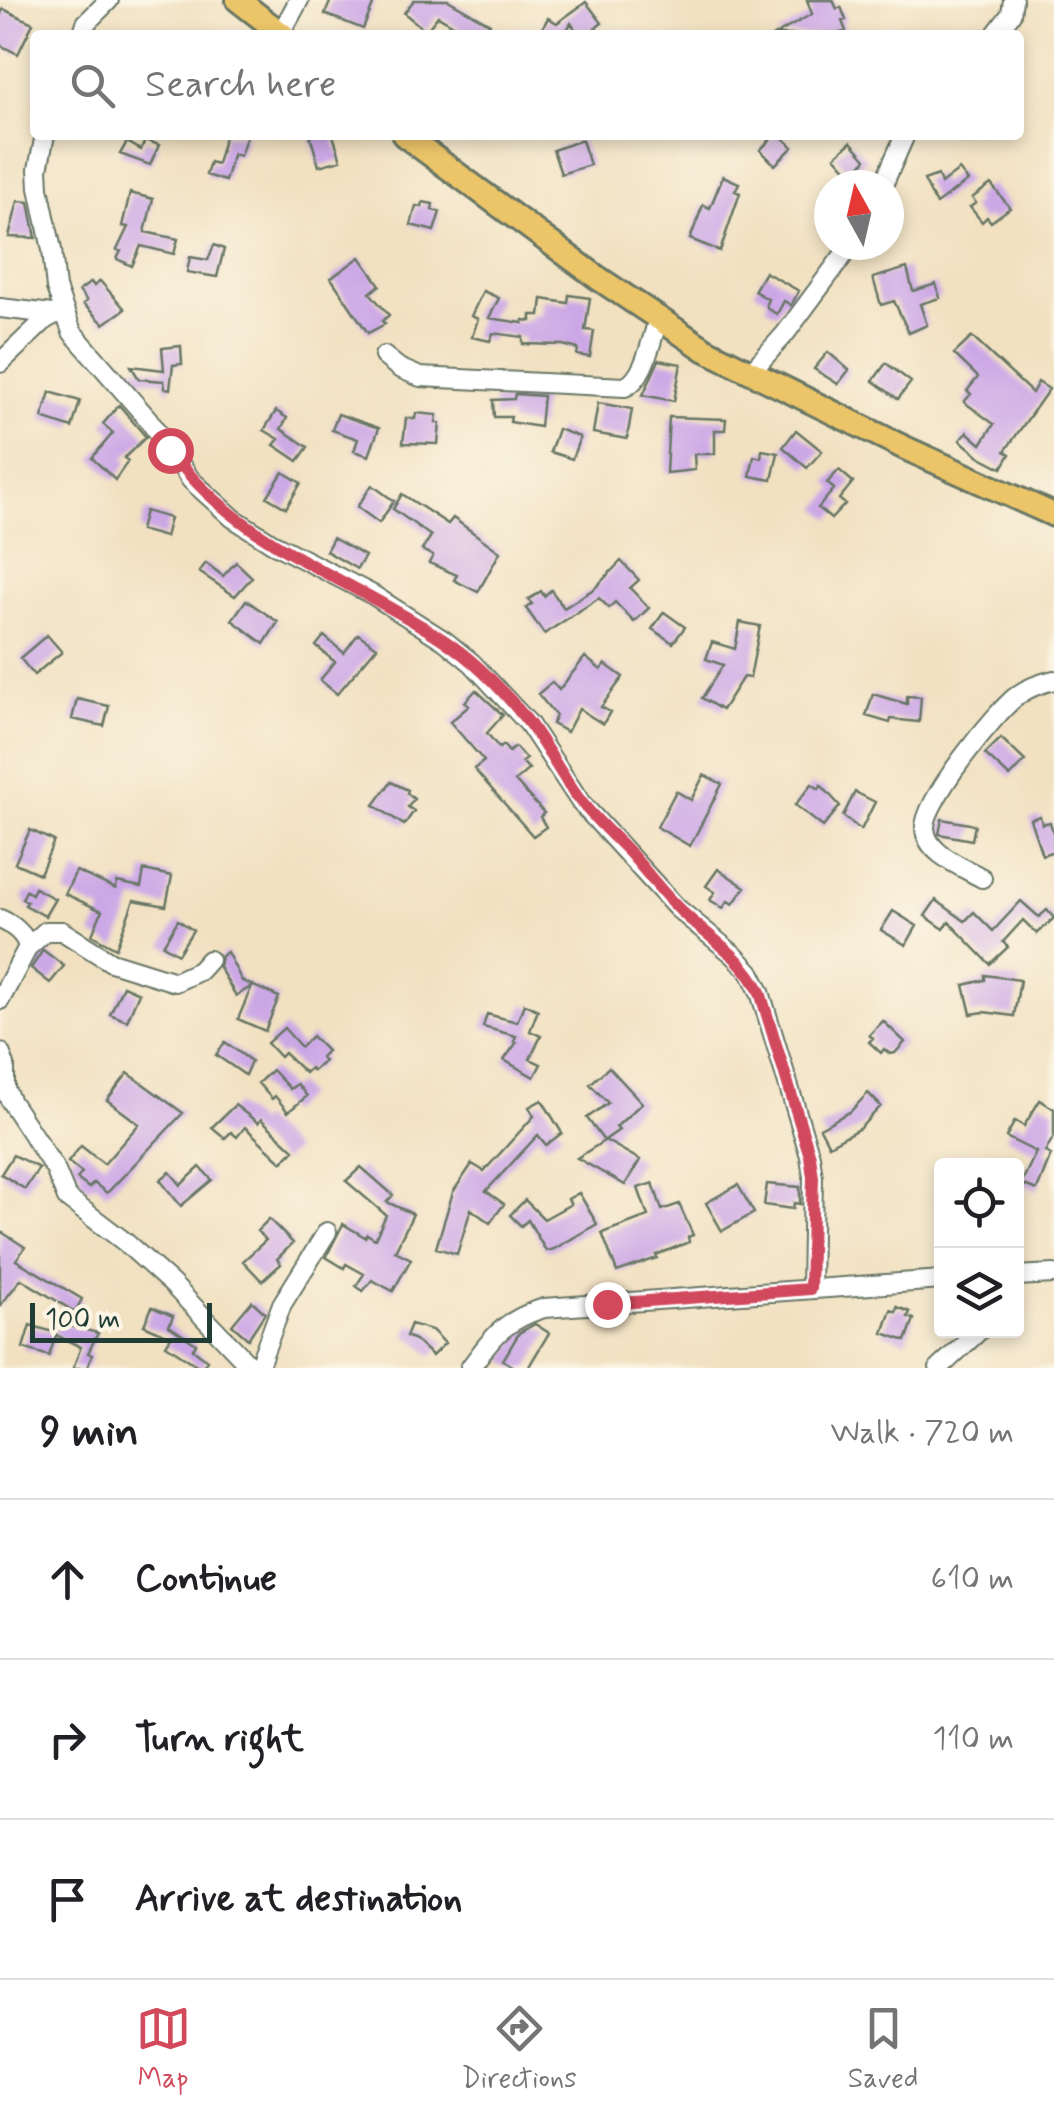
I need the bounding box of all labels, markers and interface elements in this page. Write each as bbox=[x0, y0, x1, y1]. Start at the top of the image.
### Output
search box bbox=[30, 30, 1024, 140]
icon: search bbox=[65, 58, 120, 113]
text: Search here bbox=[145, 61, 336, 110]
north arrow bbox=[814, 170, 904, 260]
route start bbox=[148, 428, 194, 474]
map controls bbox=[934, 1158, 1024, 1338]
button: locate bbox=[934, 1158, 1024, 1248]
button: layers bbox=[934, 1248, 1024, 1338]
route end bbox=[585, 1282, 631, 1328]
scale bar bbox=[30, 1298, 212, 1342]
text: 100 m bbox=[45, 1302, 120, 1339]
text: 9 min bbox=[40, 1406, 139, 1461]
text: Walk · 720 m bbox=[831, 1412, 1014, 1454]
icon: ahead bbox=[40, 1552, 95, 1607]
text: Continue bbox=[135, 1555, 277, 1604]
text: 610 m bbox=[931, 1558, 1014, 1600]
icon: right bbox=[40, 1712, 95, 1767]
text: Turn right bbox=[135, 1715, 304, 1764]
text: 110 m bbox=[933, 1718, 1014, 1760]
icon: arrive bbox=[40, 1872, 95, 1927]
text: Arrive at destination bbox=[135, 1875, 462, 1924]
tab: Map bbox=[136, 2001, 191, 2098]
tab: Directions bbox=[462, 2001, 577, 2098]
tab: Saved bbox=[848, 2001, 918, 2098]

